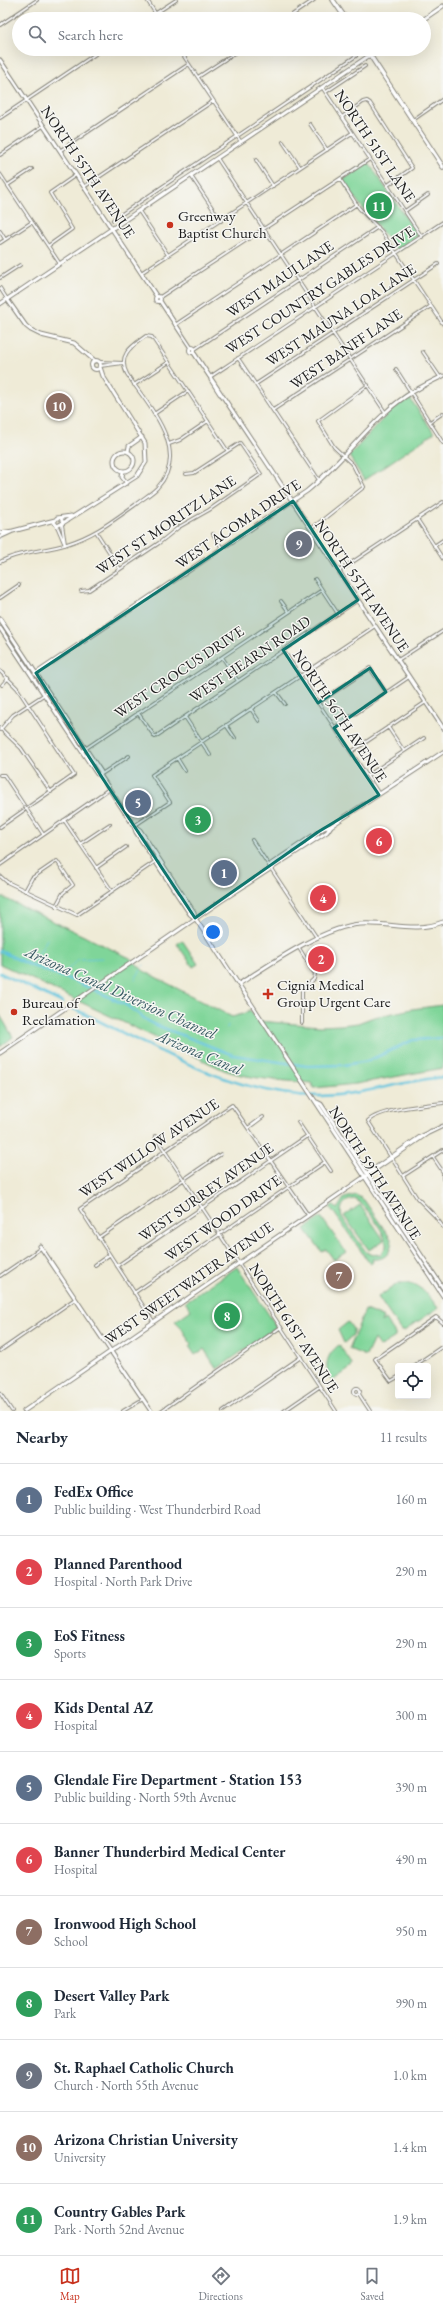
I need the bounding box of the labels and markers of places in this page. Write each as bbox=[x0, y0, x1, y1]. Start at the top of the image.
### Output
pin: 11 bbox=[366, 191, 392, 221]
place label: Greenway Baptist Church bbox=[178, 206, 267, 242]
marker: Greenway Baptist Church bbox=[165, 220, 175, 230]
pin: 10 bbox=[46, 391, 72, 421]
pin: 9 bbox=[286, 529, 312, 559]
pin: 5 bbox=[125, 788, 151, 818]
pin: 3 bbox=[185, 805, 211, 835]
pin: 6 bbox=[366, 826, 392, 856]
pin: 1 bbox=[211, 858, 237, 888]
pin: 4 bbox=[310, 883, 336, 913]
pin: 2 bbox=[308, 944, 334, 974]
place label: Cignia Medical Group Urgent Care bbox=[277, 975, 391, 1011]
marker: Cignia Medical Group Urgent Care bbox=[262, 988, 274, 1000]
place label: Bureau of Reclamation bbox=[22, 993, 96, 1029]
marker: Bureau of Reclamation bbox=[9, 1007, 19, 1017]
pin: 7 bbox=[326, 1261, 352, 1291]
pin: 8 bbox=[214, 1301, 240, 1331]

